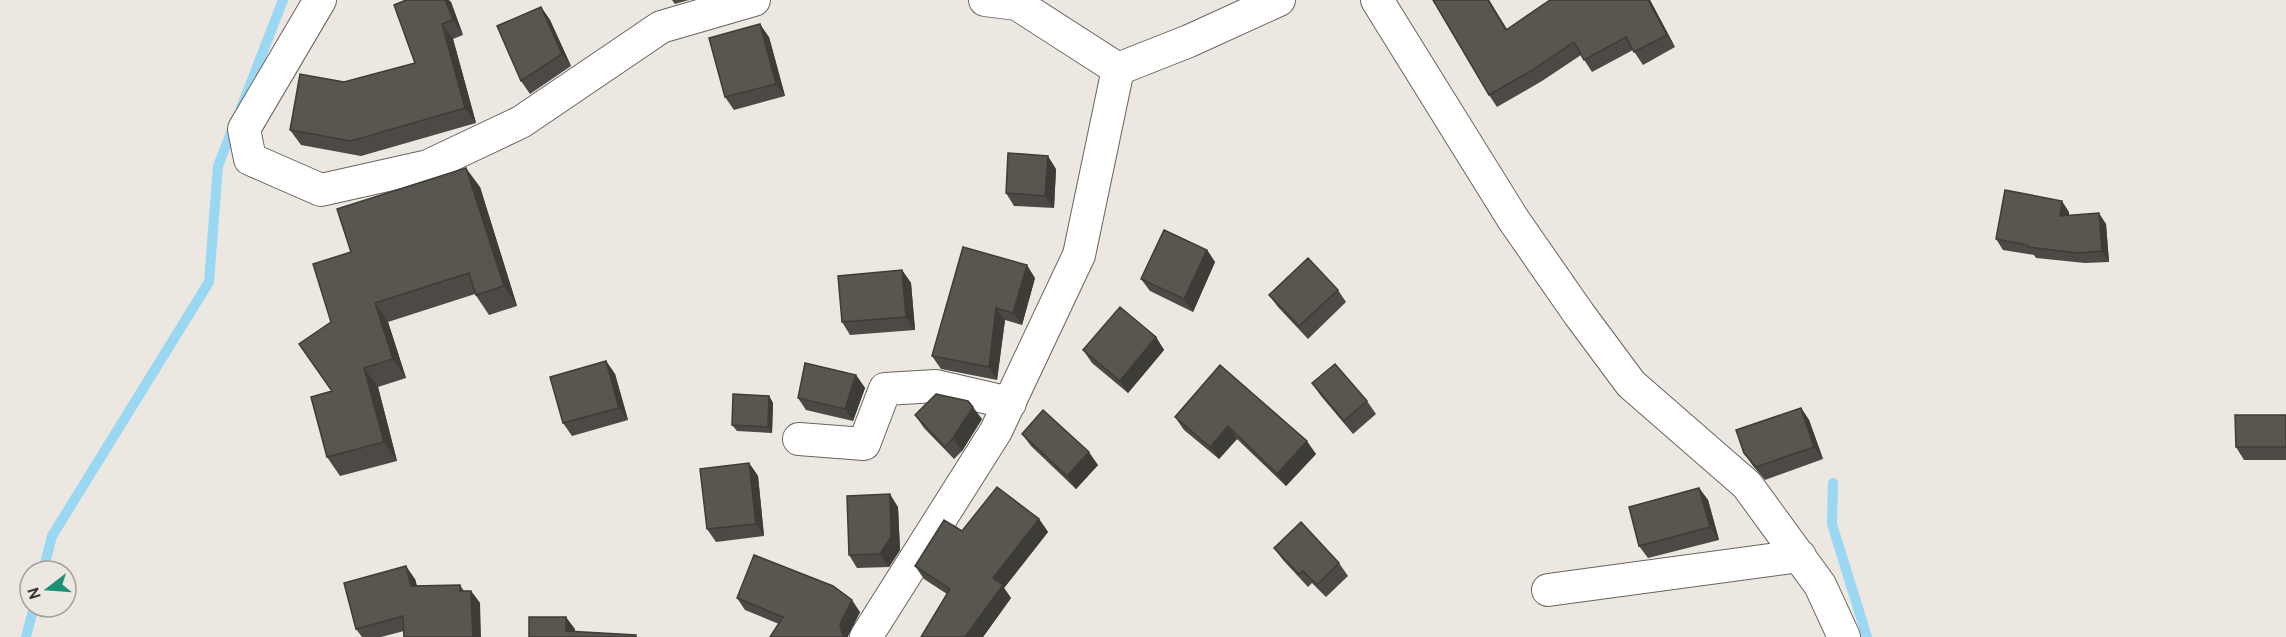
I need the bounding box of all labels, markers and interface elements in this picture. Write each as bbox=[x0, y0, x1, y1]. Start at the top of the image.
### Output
north arrow bbox=[18, 559, 78, 619]
text: N bbox=[24, 584, 47, 601]

